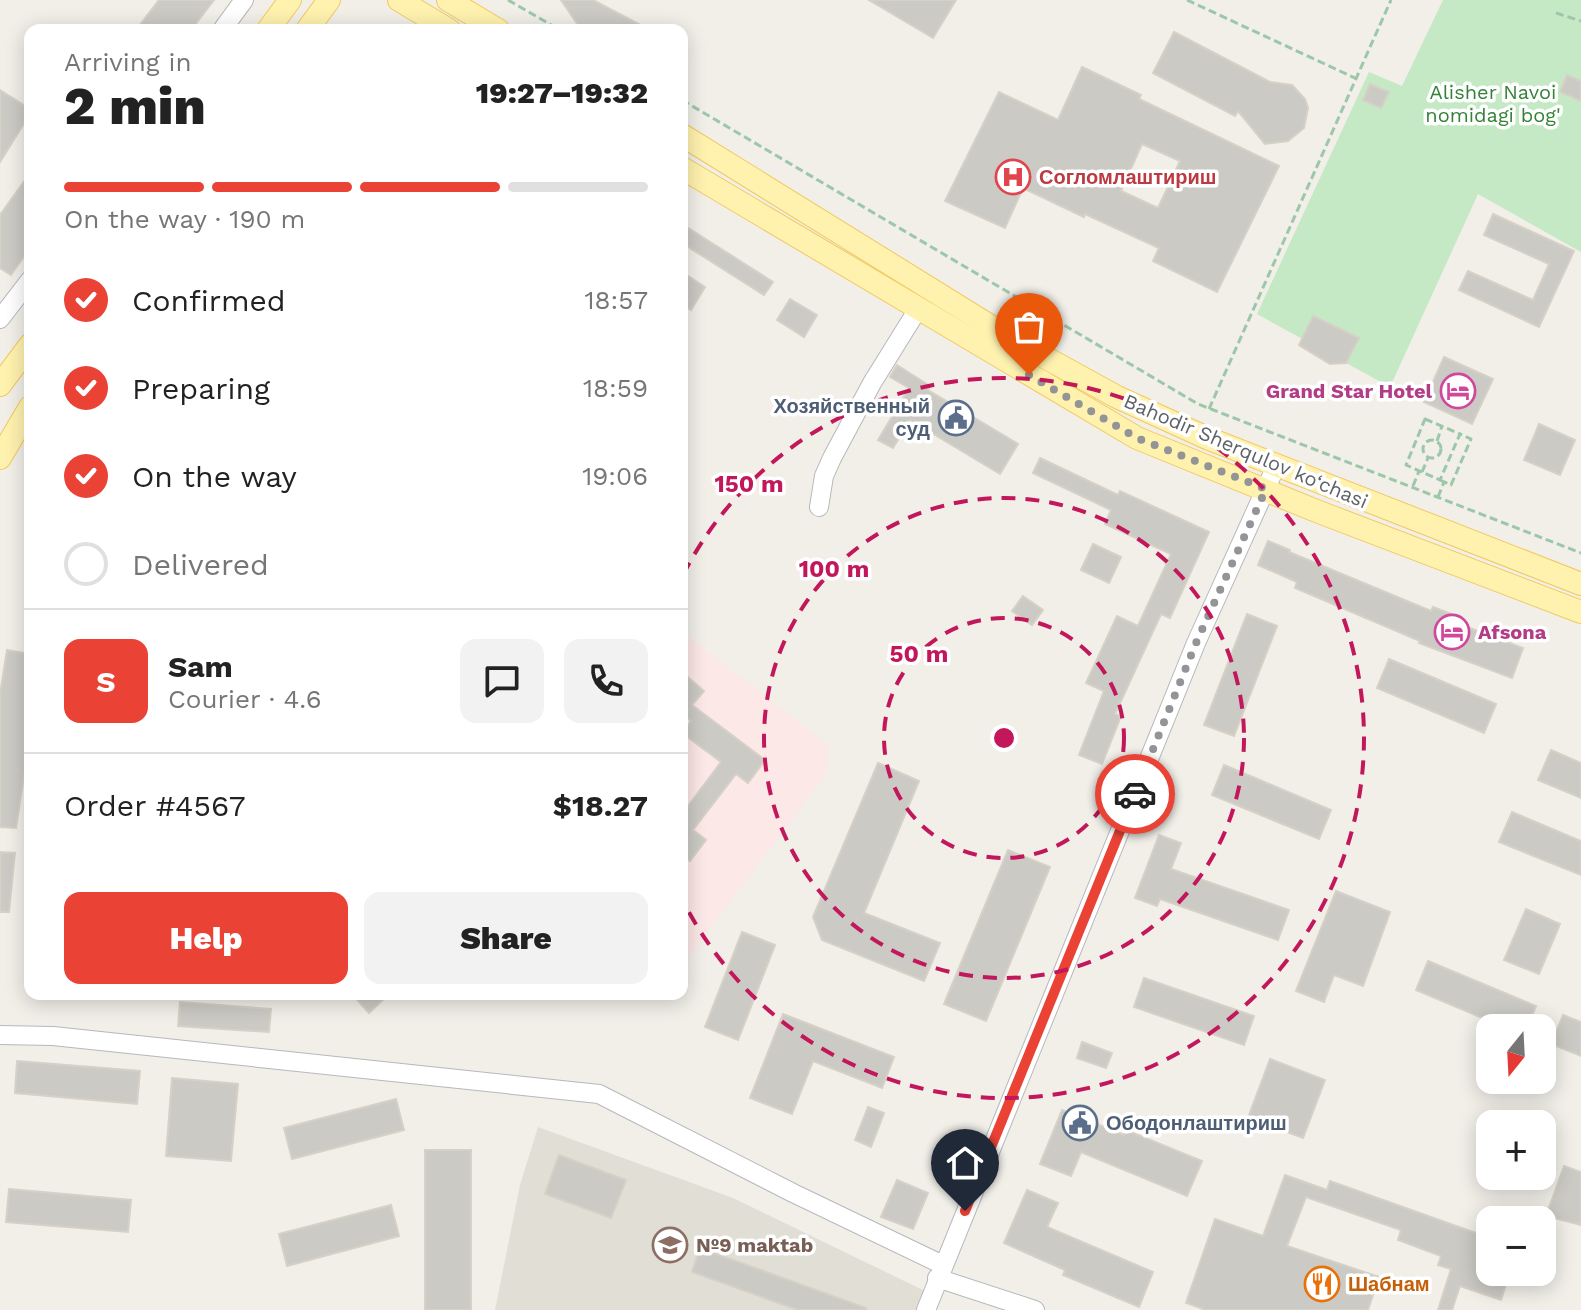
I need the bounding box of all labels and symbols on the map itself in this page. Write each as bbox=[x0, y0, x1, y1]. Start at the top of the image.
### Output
park label: Alisher Navoi nomidagi bog' bbox=[1425, 80, 1561, 127]
hospital icon: Согломлаштириш bbox=[994, 158, 1032, 196]
place label: Согломлаштириш bbox=[1039, 165, 1216, 189]
pin bbox=[995, 293, 1063, 375]
hotel icon: Grand Star Hotel bbox=[1439, 372, 1477, 410]
place label: Grand Star Hotel bbox=[1266, 379, 1432, 403]
street label: Bahodir Sherqulov ko‘chasi bbox=[1120, 389, 1372, 513]
place label: Хозяйственный суд bbox=[773, 394, 930, 441]
public building icon: Хозяйственный суд bbox=[937, 399, 975, 437]
text: 150 m bbox=[714, 470, 784, 498]
text: 100 m bbox=[799, 555, 869, 583]
hotel icon: Afsona bbox=[1433, 613, 1471, 651]
place label: Afsona bbox=[1478, 620, 1547, 644]
text: 50 m bbox=[890, 640, 948, 668]
centre of rings bbox=[990, 724, 1018, 752]
courier bbox=[1095, 754, 1175, 834]
north arrow bbox=[1476, 1014, 1556, 1094]
public building icon: Ободонлаштириш bbox=[1061, 1104, 1099, 1142]
place label: Ободонлаштириш bbox=[1106, 1111, 1287, 1135]
pin bbox=[931, 1129, 999, 1211]
school or university icon: №9 maktab bbox=[651, 1226, 689, 1264]
place label: №9 maktab bbox=[696, 1233, 813, 1257]
restaurant icon: Шабнам bbox=[1303, 1265, 1341, 1303]
place label: Шабнам bbox=[1348, 1272, 1430, 1296]

